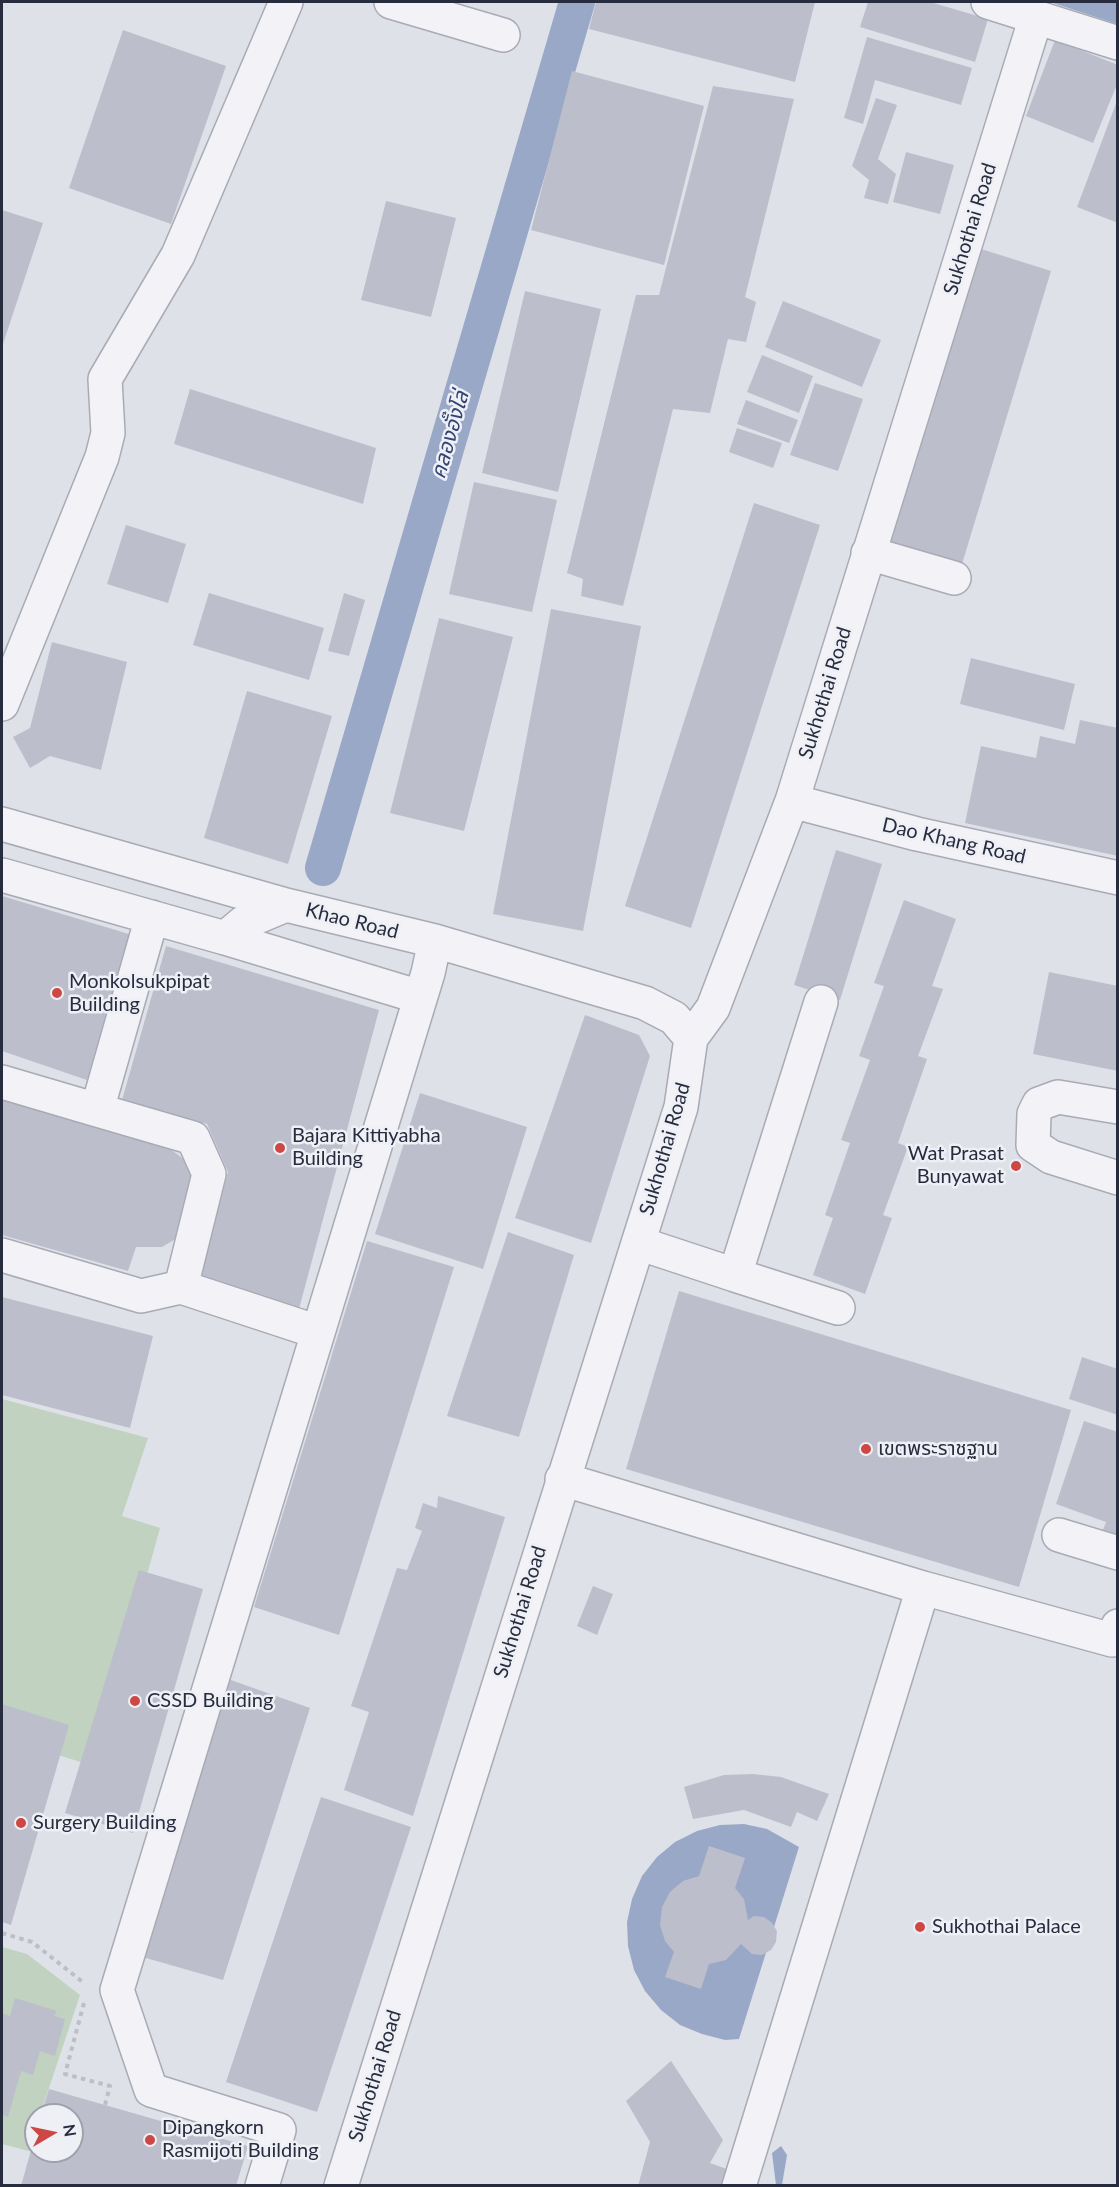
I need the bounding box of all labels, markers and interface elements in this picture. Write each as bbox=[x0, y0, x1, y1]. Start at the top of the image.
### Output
street label: Sukhothai Road bbox=[939, 160, 1001, 298]
water label: คลองอั๊งโล่ bbox=[426, 388, 474, 482]
street label: Sukhothai Road bbox=[794, 624, 856, 762]
street label: Dao Khang Road bbox=[880, 813, 1028, 869]
street label: Khao Road bbox=[303, 898, 401, 944]
place label: Monkolsukpipat Building bbox=[69, 970, 210, 1017]
marker: Monkolsukpipat Building bbox=[50, 986, 64, 1000]
street label: Sukhothai Road bbox=[635, 1080, 695, 1218]
place label: Bajara Kittiyabha Building bbox=[292, 1124, 441, 1171]
marker: Bajara Kittiyabha Building bbox=[273, 1141, 287, 1155]
place label: Wat Prasat Bunyawat bbox=[908, 1142, 1004, 1189]
marker: Wat Prasat Bunyawat bbox=[1009, 1159, 1023, 1173]
place label: เขตพระราชฐาน bbox=[878, 1437, 998, 1461]
marker: เขตพระราชฐาน bbox=[859, 1442, 873, 1456]
street label: Sukhothai Road bbox=[489, 1543, 551, 1681]
place label: CSSD Building bbox=[147, 1689, 273, 1713]
marker: CSSD Building bbox=[128, 1694, 142, 1708]
place label: Surgery Building bbox=[33, 1811, 176, 1835]
marker: Surgery Building bbox=[14, 1816, 28, 1830]
place label: Sukhothai Palace bbox=[932, 1915, 1081, 1939]
marker: Sukhothai Palace bbox=[913, 1920, 927, 1934]
street label: Sukhothai Road bbox=[344, 2007, 406, 2145]
north arrow bbox=[24, 2103, 84, 2163]
place label: Dipangkorn Rasmijoti Building bbox=[162, 2116, 319, 2163]
text: N bbox=[60, 2123, 81, 2138]
marker: Dipangkorn Rasmijoti Building bbox=[143, 2133, 157, 2147]

